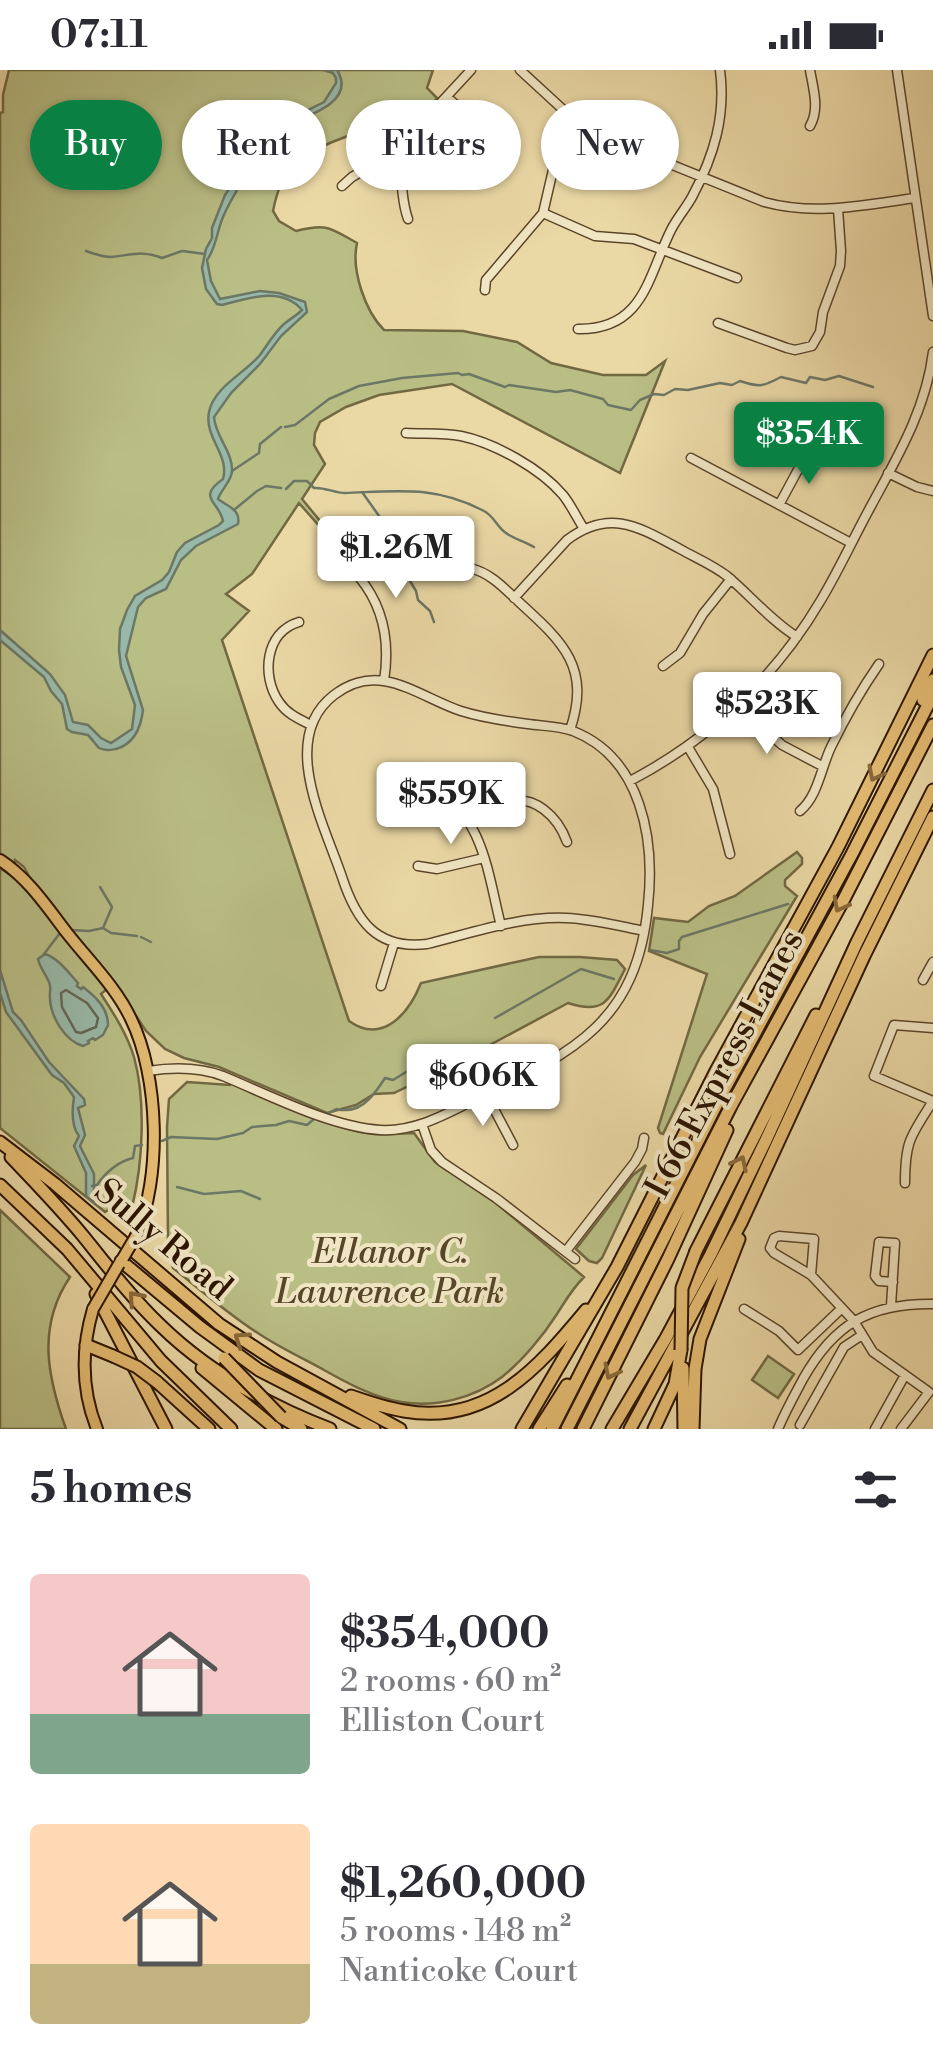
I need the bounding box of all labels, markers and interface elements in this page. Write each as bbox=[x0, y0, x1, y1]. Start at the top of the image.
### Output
text: 07:11 bbox=[50, 12, 148, 59]
chip: Buy bbox=[30, 100, 162, 190]
chip: Rent bbox=[182, 100, 326, 190]
chip: Filters bbox=[346, 100, 521, 190]
chip: New bbox=[541, 100, 679, 190]
pin: $354K bbox=[739, 402, 879, 487]
text: $354K bbox=[756, 414, 862, 454]
pin: $1.26M bbox=[315, 516, 477, 601]
text: $1.26M bbox=[339, 528, 453, 568]
pin: $523K bbox=[697, 672, 837, 757]
text: $523K bbox=[715, 684, 819, 724]
pin: $559K bbox=[381, 762, 521, 847]
one-way arrow bbox=[867, 764, 887, 782]
text: $559K bbox=[399, 774, 503, 814]
one-way arrow bbox=[833, 895, 852, 913]
street label: I 66 Express Lanes bbox=[636, 923, 814, 1205]
pin: $606K bbox=[413, 1044, 553, 1129]
text: $606K bbox=[429, 1056, 537, 1096]
one-way arrow bbox=[727, 1156, 747, 1174]
street label: Sully Road bbox=[85, 1170, 241, 1310]
park label: Ellanor C. Lawrence Park bbox=[275, 1231, 504, 1314]
one-way arrow bbox=[129, 1292, 147, 1310]
one-way arrow bbox=[234, 1333, 253, 1351]
one-way arrow bbox=[603, 1362, 623, 1380]
icon: filters bbox=[848, 1462, 903, 1517]
text: 5 homes bbox=[30, 1463, 192, 1516]
text: $354,000 bbox=[340, 1608, 550, 1661]
icon: home bbox=[110, 1614, 230, 1734]
text: 2 rooms · 60 m² bbox=[340, 1661, 561, 1701]
text: Elliston Court bbox=[340, 1701, 545, 1741]
text: $1,260,000 bbox=[340, 1858, 586, 1911]
icon: home bbox=[110, 1864, 230, 1984]
text: 5 rooms · 148 m² bbox=[340, 1911, 571, 1951]
text: Nanticoke Court bbox=[340, 1951, 578, 1991]

